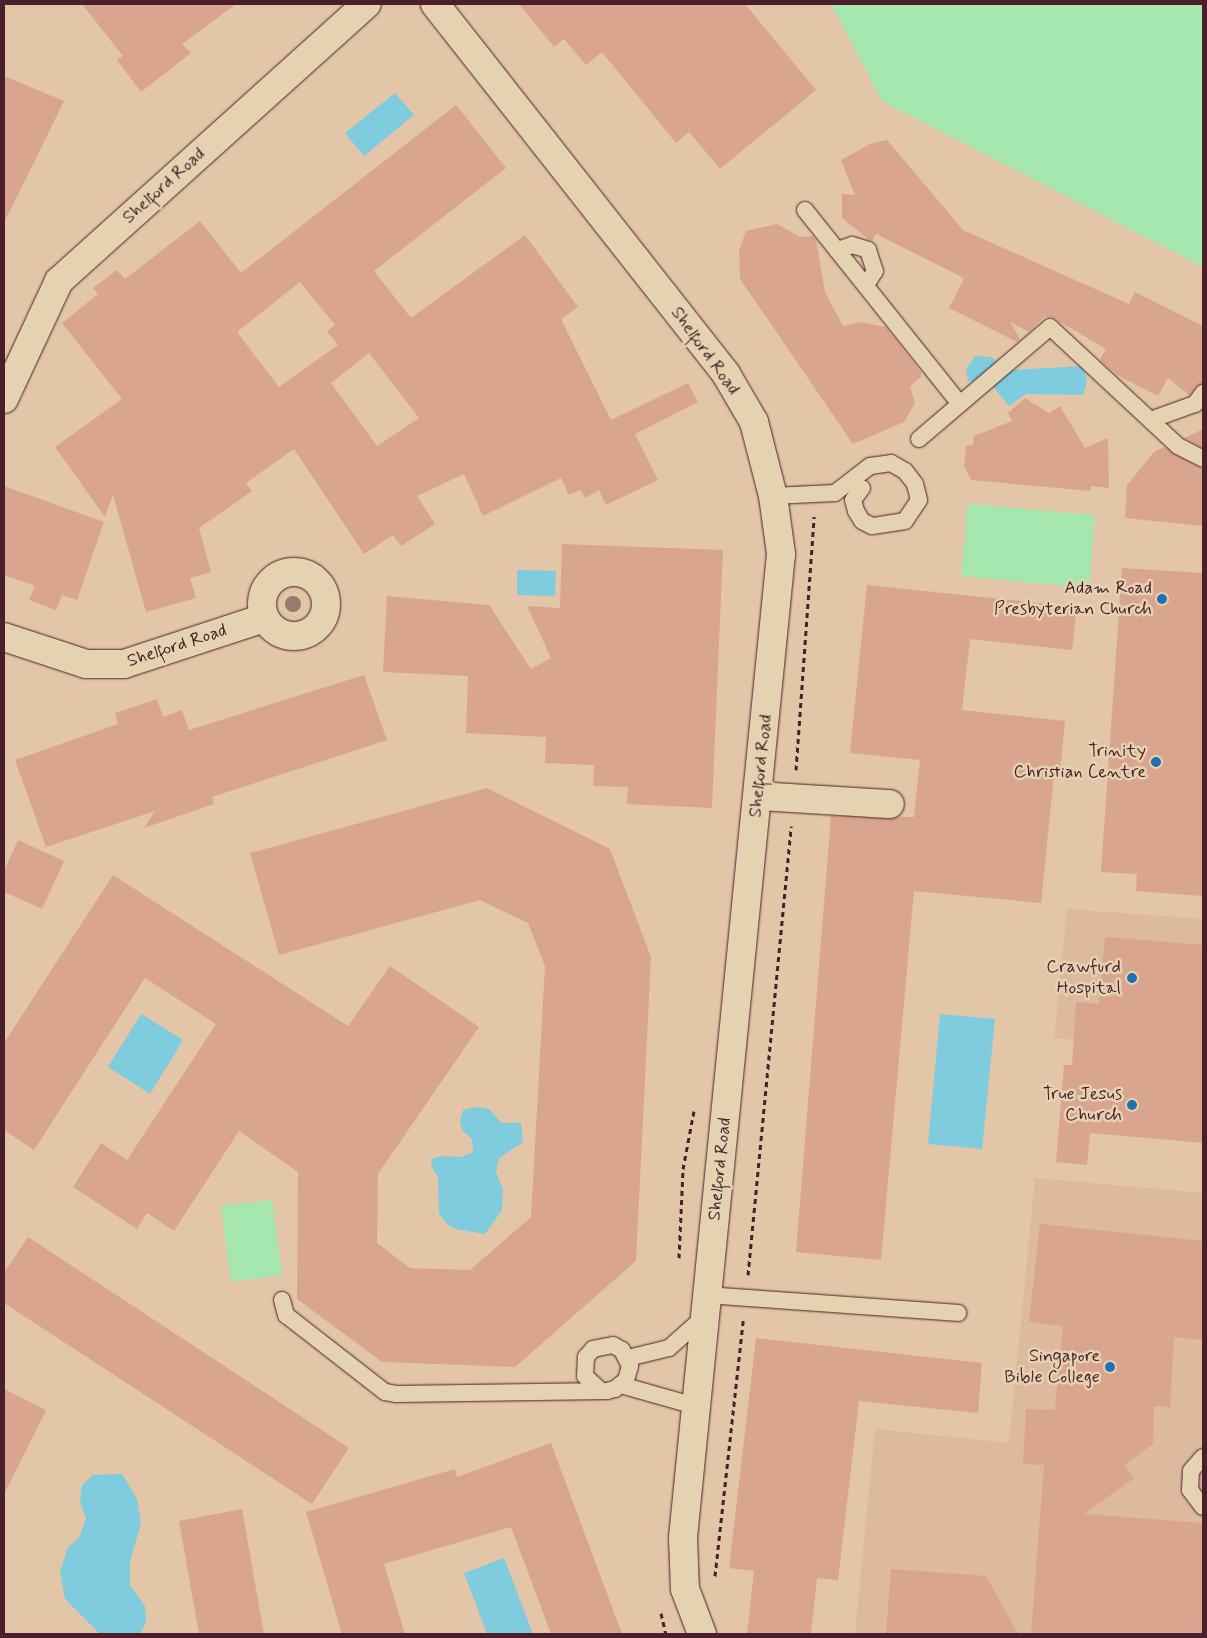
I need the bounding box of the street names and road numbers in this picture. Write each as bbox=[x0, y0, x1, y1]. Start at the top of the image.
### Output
street label: Shelford Road bbox=[119, 144, 209, 228]
street label: Shelford Road bbox=[666, 303, 744, 399]
street label: Shelford Road bbox=[125, 620, 229, 672]
street label: Shelford Road bbox=[745, 714, 777, 818]
street label: Shelford Road bbox=[704, 1117, 736, 1221]

